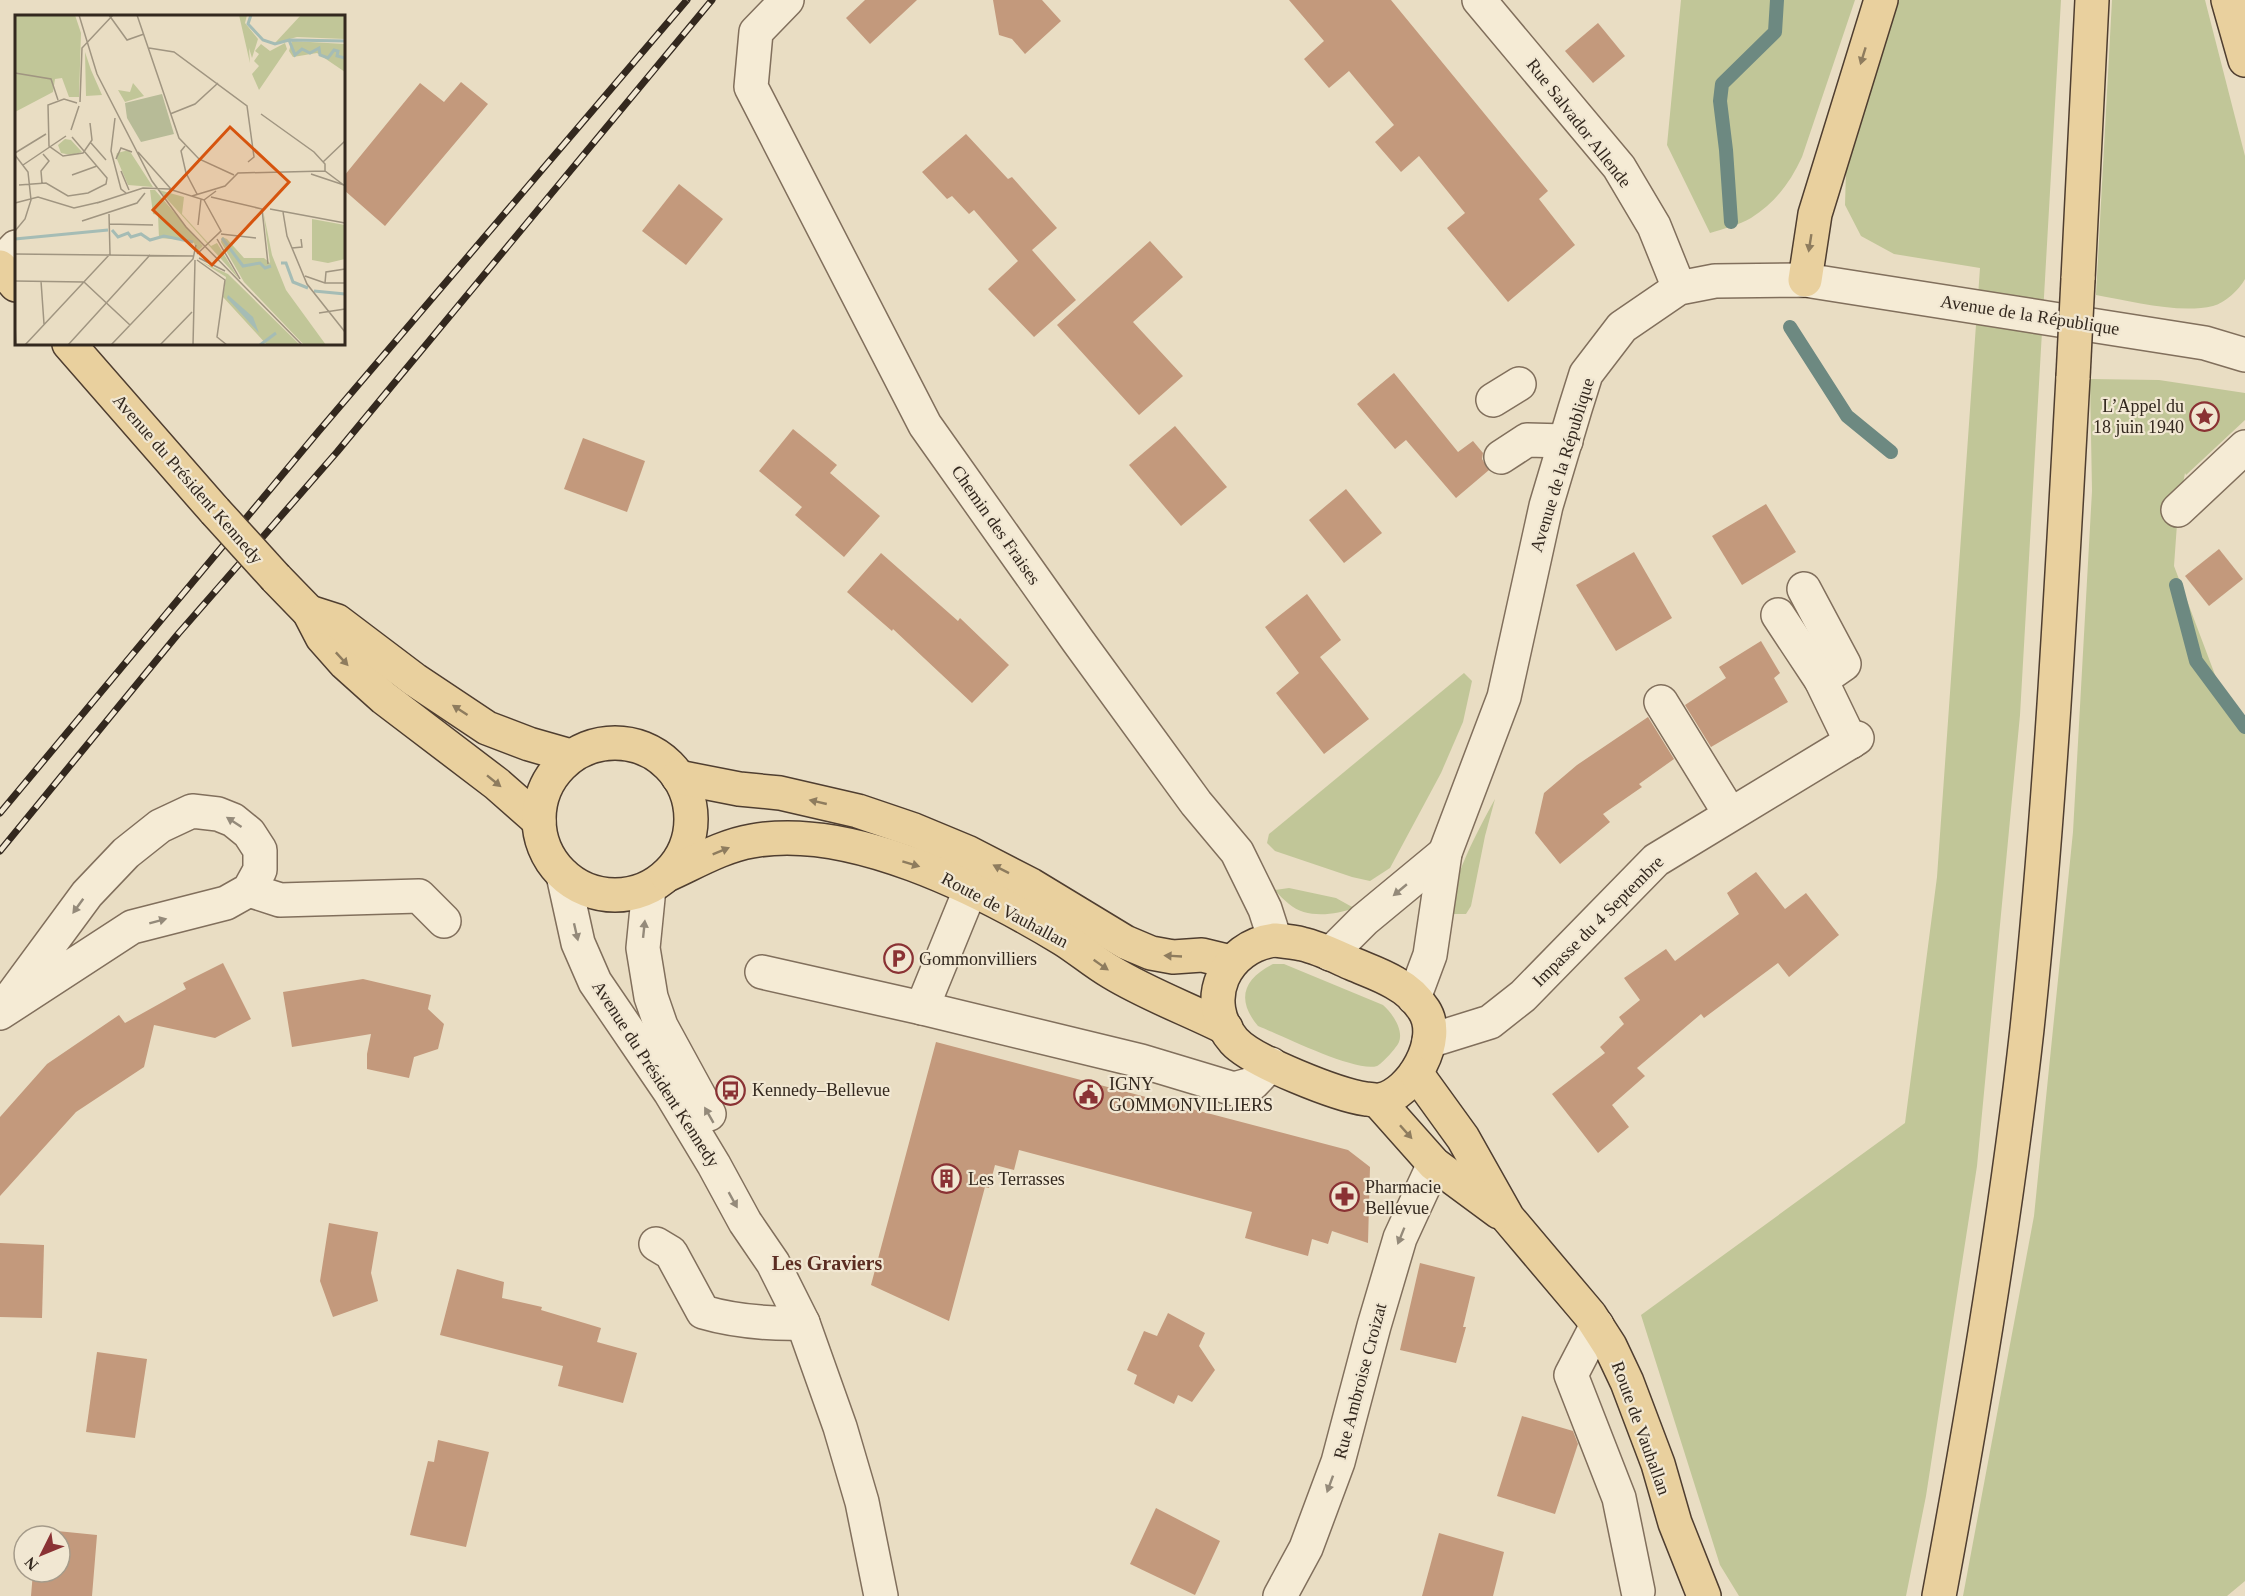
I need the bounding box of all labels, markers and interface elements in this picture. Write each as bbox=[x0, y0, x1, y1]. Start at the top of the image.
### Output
inset map bbox=[15, 15, 345, 345]
one-way arrow bbox=[1858, 47, 1867, 65]
street label: Rue Salvador Allende bbox=[1522, 55, 1636, 191]
one-way arrow bbox=[1805, 234, 1814, 253]
street label: Avenue de la République bbox=[1939, 291, 2121, 339]
street label: Avenue de la République bbox=[1526, 375, 1598, 555]
street label: Avenue du Président Kennedy bbox=[109, 390, 267, 568]
place label: L’Appel du 18 juin 1940 bbox=[2093, 396, 2184, 437]
place icon: L’Appel du 18 juin 1940 bbox=[2189, 400, 2221, 432]
street label: Chemin des Fraises bbox=[947, 462, 1045, 588]
one-way arrow bbox=[335, 652, 349, 666]
one-way arrow bbox=[452, 704, 468, 716]
one-way arrow bbox=[486, 775, 502, 788]
one-way arrow bbox=[809, 796, 828, 806]
one-way arrow bbox=[226, 817, 243, 828]
one-way arrow bbox=[712, 846, 730, 855]
street label: Impasse du 4 Septembre bbox=[1529, 852, 1667, 990]
one-way arrow bbox=[902, 860, 920, 869]
one-way arrow bbox=[992, 865, 1009, 874]
street label: Route de Vauhallan bbox=[938, 868, 1072, 952]
one-way arrow bbox=[1393, 883, 1408, 896]
one-way arrow bbox=[72, 897, 84, 913]
one-way arrow bbox=[149, 915, 167, 925]
one-way arrow bbox=[639, 919, 649, 938]
one-way arrow bbox=[572, 923, 581, 942]
parking icon: Gommonvilliers bbox=[882, 943, 914, 975]
place label: Gommonvilliers bbox=[919, 949, 1037, 969]
one-way arrow bbox=[1164, 951, 1183, 960]
one-way arrow bbox=[1092, 959, 1108, 971]
street label: Avenue du Président Kennedy bbox=[588, 977, 724, 1171]
bus stop icon: Kennedy–Bellevue bbox=[715, 1074, 747, 1106]
place label: IGNY GOMMONVILLIERS bbox=[1109, 1074, 1273, 1115]
public building icon: IGNY GOMMONVILLIERS bbox=[1072, 1078, 1104, 1110]
place label: Kennedy–Bellevue bbox=[752, 1080, 890, 1100]
one-way arrow bbox=[704, 1107, 715, 1123]
one-way arrow bbox=[1399, 1125, 1413, 1140]
building icon: Les Terrasses bbox=[931, 1163, 963, 1195]
place label: Les Terrasses bbox=[968, 1169, 1065, 1189]
place label: Pharmacie Bellevue bbox=[1365, 1177, 1441, 1218]
pharmacy icon: Pharmacie Bellevue bbox=[1328, 1181, 1360, 1213]
one-way arrow bbox=[728, 1192, 738, 1209]
one-way arrow bbox=[1396, 1227, 1405, 1245]
district label: Les Graviers bbox=[772, 1252, 882, 1274]
street label: Rue Ambroise Croizat bbox=[1330, 1301, 1390, 1461]
street label: Route de Vauhallan bbox=[1608, 1359, 1674, 1497]
one-way arrow bbox=[1325, 1475, 1334, 1493]
north arrow bbox=[12, 1524, 72, 1584]
text: N bbox=[21, 1554, 42, 1574]

